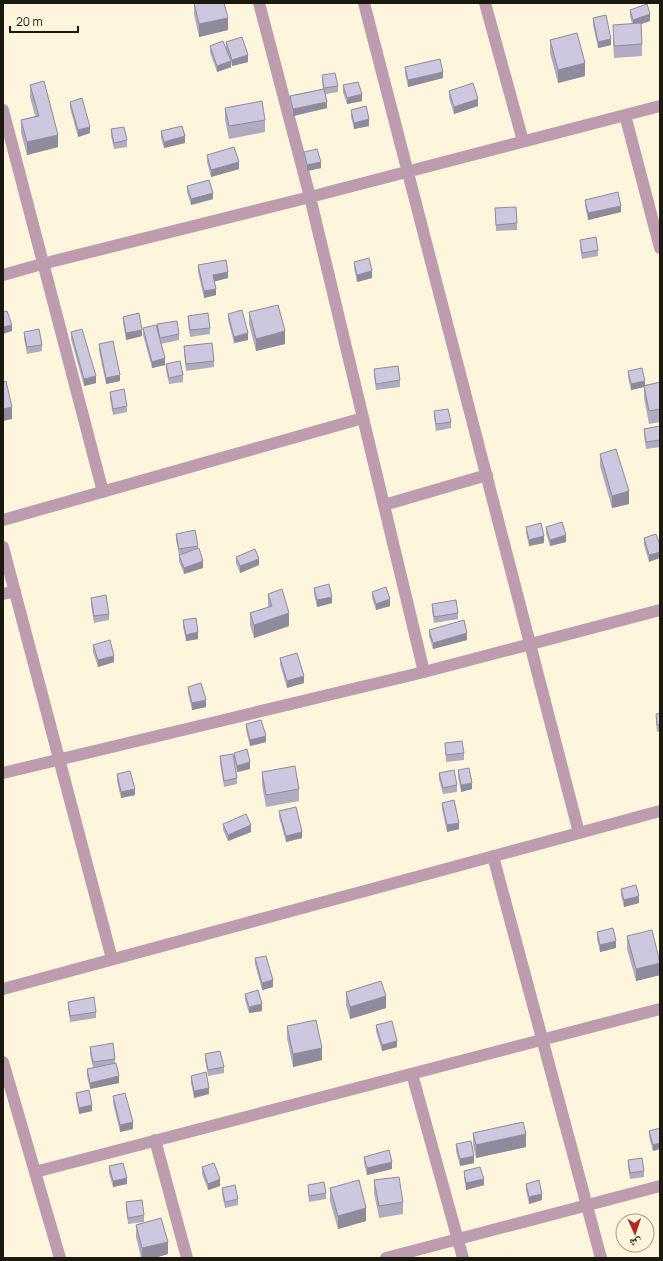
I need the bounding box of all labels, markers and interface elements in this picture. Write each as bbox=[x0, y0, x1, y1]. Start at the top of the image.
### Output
scale bar bbox=[10, 8, 78, 34]
text: 20 m bbox=[16, 13, 43, 30]
north arrow bbox=[615, 1213, 655, 1253]
text: ش bbox=[629, 1235, 642, 1251]

